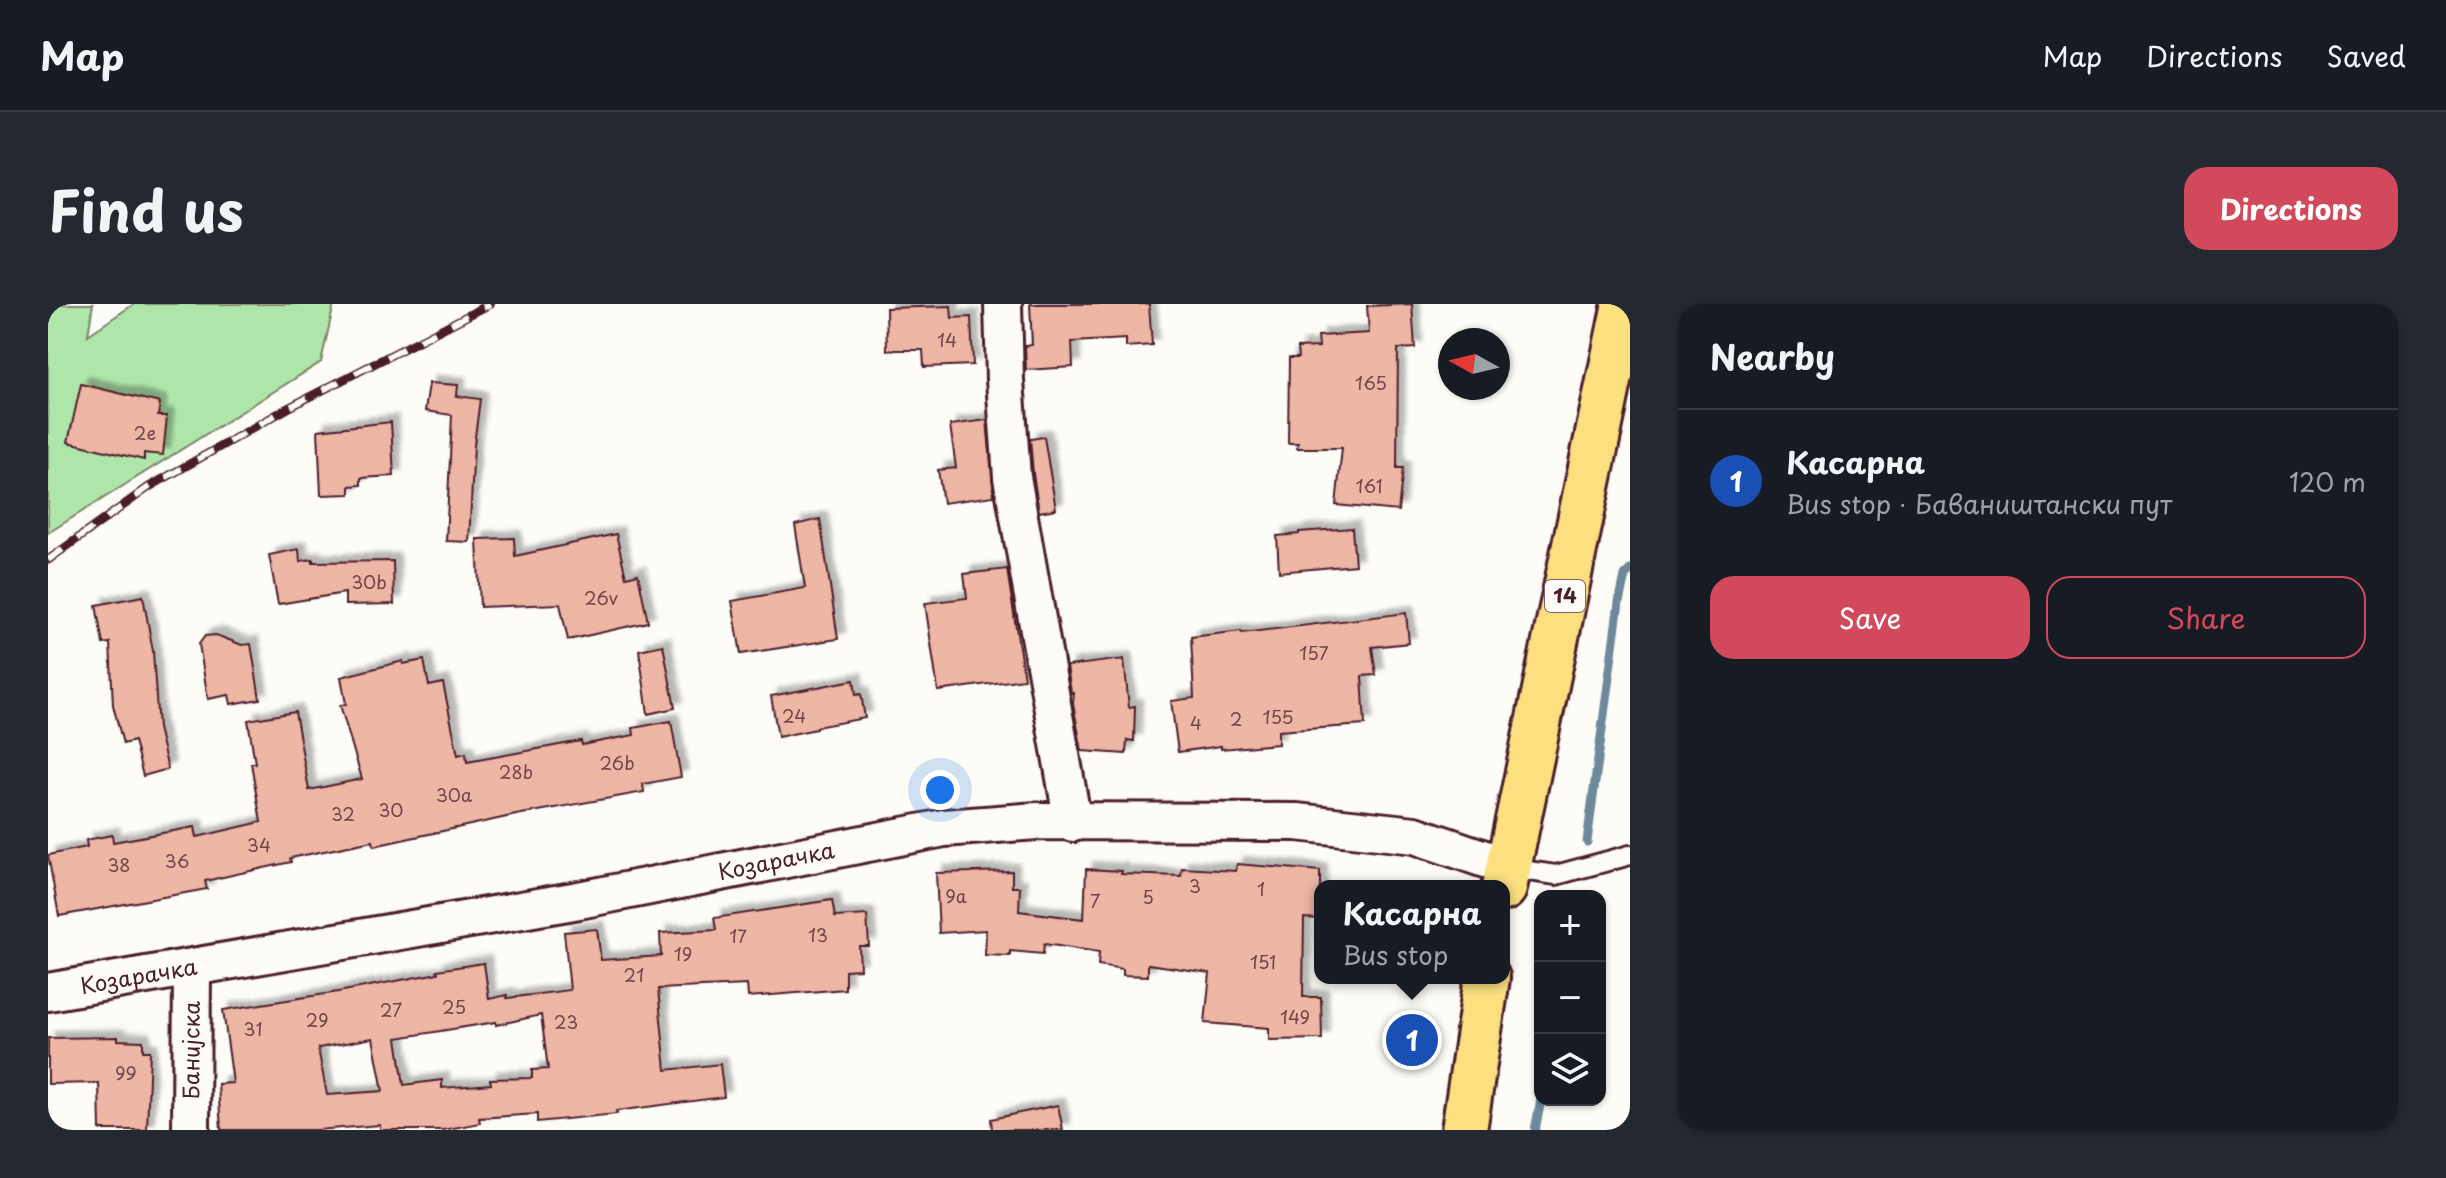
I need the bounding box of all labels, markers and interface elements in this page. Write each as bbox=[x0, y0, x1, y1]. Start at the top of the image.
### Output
text: Map bbox=[40, 27, 124, 84]
text: Map bbox=[2043, 34, 2102, 77]
text: Directions bbox=[2146, 34, 2283, 77]
text: Saved bbox=[2327, 34, 2406, 77]
text: Find us bbox=[48, 166, 244, 251]
button: Directions bbox=[2184, 167, 2398, 250]
house number: 14 bbox=[937, 326, 957, 353]
north arrow bbox=[1438, 328, 1510, 400]
text: Nearby bbox=[1710, 330, 1835, 382]
house number: 165 bbox=[1355, 369, 1387, 396]
house number: 2e bbox=[134, 419, 156, 446]
text: Касарна bbox=[1786, 439, 1925, 484]
text: 1 bbox=[1730, 462, 1742, 501]
text: 120 m bbox=[2289, 462, 2366, 501]
house number: 161 bbox=[1356, 472, 1382, 499]
text: Bus stop · Баваништански пут bbox=[1786, 484, 2172, 523]
house number: 30b bbox=[351, 568, 387, 595]
button: Save bbox=[1710, 576, 2030, 659]
button: Share bbox=[2046, 576, 2366, 659]
road number: 14 bbox=[1545, 580, 1585, 612]
house number: 26v bbox=[584, 584, 618, 611]
house number: 157 bbox=[1299, 639, 1329, 666]
house number: 24 bbox=[782, 702, 806, 729]
house number: 155 bbox=[1262, 703, 1294, 730]
house number: 2 bbox=[1230, 705, 1242, 732]
house number: 4 bbox=[1190, 709, 1202, 736]
house number: 26b bbox=[599, 749, 635, 776]
house number: 28b bbox=[499, 758, 533, 785]
your location bbox=[920, 770, 960, 810]
house number: 30a bbox=[436, 781, 473, 808]
house number: 30 bbox=[378, 796, 404, 823]
house number: 32 bbox=[331, 800, 355, 827]
house number: 34 bbox=[247, 831, 271, 858]
street label: Козарачка bbox=[715, 832, 837, 887]
house number: 36 bbox=[165, 847, 189, 874]
house number: 38 bbox=[107, 851, 131, 878]
house number: 3 bbox=[1189, 872, 1201, 899]
house number: 1 bbox=[1257, 875, 1265, 902]
popup bbox=[1314, 880, 1510, 984]
house number: 9a bbox=[945, 882, 967, 909]
house number: 5 bbox=[1142, 883, 1154, 910]
house number: 7 bbox=[1090, 887, 1100, 914]
text: Касарна bbox=[1343, 890, 1481, 935]
map controls bbox=[1534, 890, 1606, 1106]
button: + bbox=[1534, 890, 1606, 962]
house number: 13 bbox=[808, 921, 828, 948]
house number: 17 bbox=[729, 922, 747, 949]
text: Bus stop bbox=[1343, 935, 1448, 974]
house number: 19 bbox=[674, 940, 692, 967]
street label: Козарачка bbox=[77, 948, 199, 1001]
house number: 151 bbox=[1250, 948, 1276, 975]
house number: 21 bbox=[624, 961, 644, 988]
button: − bbox=[1534, 962, 1606, 1034]
house number: 25 bbox=[442, 993, 466, 1020]
house number: 27 bbox=[380, 996, 402, 1023]
street label: Банијска bbox=[173, 1000, 207, 1099]
house number: 149 bbox=[1280, 1003, 1310, 1030]
house number: 29 bbox=[306, 1006, 328, 1033]
house number: 23 bbox=[554, 1008, 578, 1035]
pin: 1 bbox=[1386, 1010, 1438, 1070]
house number: 31 bbox=[244, 1015, 262, 1042]
button: layers bbox=[1534, 1034, 1606, 1106]
house number: 99 bbox=[115, 1059, 137, 1086]

